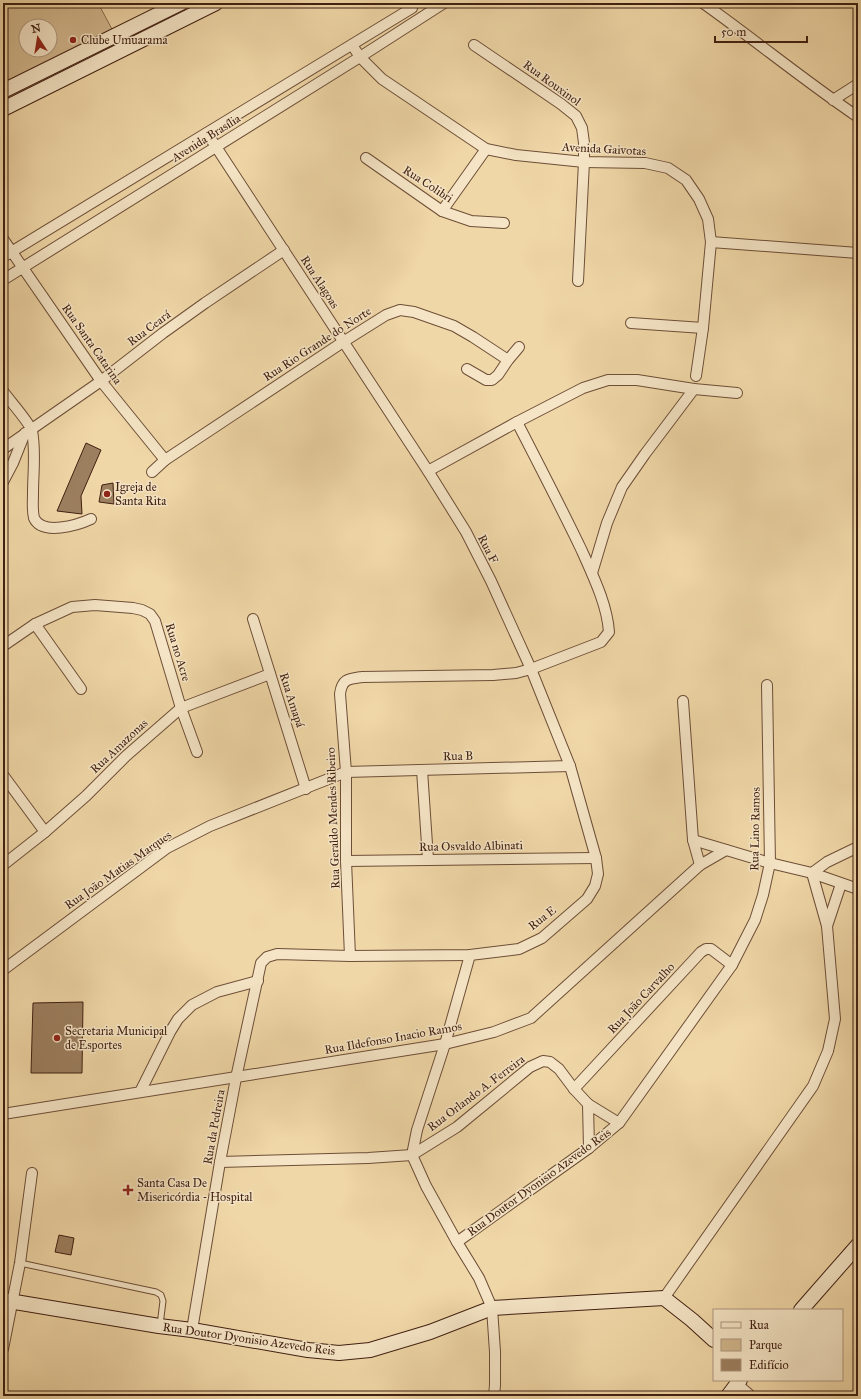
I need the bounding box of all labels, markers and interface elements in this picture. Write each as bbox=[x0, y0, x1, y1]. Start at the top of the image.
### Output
north arrow bbox=[18, 18, 58, 58]
scale bar bbox=[715, 18, 807, 44]
text: N bbox=[30, 21, 43, 36]
text: 50 m bbox=[721, 25, 746, 39]
place label: Clube Umuarama bbox=[81, 33, 168, 47]
marker: Clube Umuarama bbox=[68, 35, 78, 45]
street label: Rua Rouxinol bbox=[520, 57, 584, 109]
street label: Avenida Brasília bbox=[168, 111, 244, 165]
street label: Avenida Gaivotas bbox=[561, 140, 646, 158]
street label: Rua Colibri bbox=[400, 163, 456, 206]
street label: Rua Alagoas bbox=[297, 253, 342, 312]
street label: Rua Santa Catarina bbox=[59, 301, 125, 388]
street label: Rua Rio Grande do Norte bbox=[260, 304, 374, 384]
street label: Rua Ceará bbox=[125, 307, 174, 349]
place label: Igreja de Santa Rita bbox=[115, 480, 167, 508]
marker: Igreja de Santa Rita bbox=[102, 489, 112, 499]
street label: Rua F bbox=[475, 532, 501, 566]
street label: Rua no Acre bbox=[163, 621, 193, 683]
street label: Rua Amapá bbox=[277, 671, 308, 730]
street label: Rua Amazonas bbox=[87, 716, 151, 776]
street label: Rua Geraldo Mendes Ribeiro bbox=[324, 747, 342, 889]
street label: Rua B bbox=[443, 749, 473, 763]
street label: Rua Lino Ramos bbox=[747, 787, 763, 871]
street label: Rua João Matias Marques bbox=[62, 828, 175, 913]
street label: Rua Osvaldo Albinati bbox=[419, 838, 524, 854]
street label: Rua E bbox=[525, 903, 559, 933]
street label: Rua João Carvalho bbox=[605, 960, 678, 1037]
street label: Rua Ildefonso Inacio Ramos bbox=[323, 1019, 463, 1057]
place label: Secretaria Municipal de Esportes bbox=[65, 1024, 168, 1052]
marker: Secretaria Municipal de Esportes bbox=[52, 1033, 62, 1043]
street label: Rua Orlando A. Ferreira bbox=[425, 1051, 528, 1134]
street label: Rua da Pedreira bbox=[201, 1087, 228, 1166]
street label: Rua Doutor Dyonisio Azevedo Reis bbox=[464, 1125, 614, 1239]
place label: Santa Casa De Misericórdia - Hospital bbox=[137, 1176, 253, 1204]
marker: Santa Casa De Misericórdia - Hospital bbox=[122, 1184, 134, 1196]
legend bbox=[713, 1309, 843, 1381]
text: Rua bbox=[749, 1318, 770, 1332]
street label: Rua Doutor Dyonisio Azevedo Reis bbox=[162, 1320, 336, 1358]
text: Parque bbox=[749, 1338, 782, 1353]
text: Edifício bbox=[749, 1358, 789, 1372]

